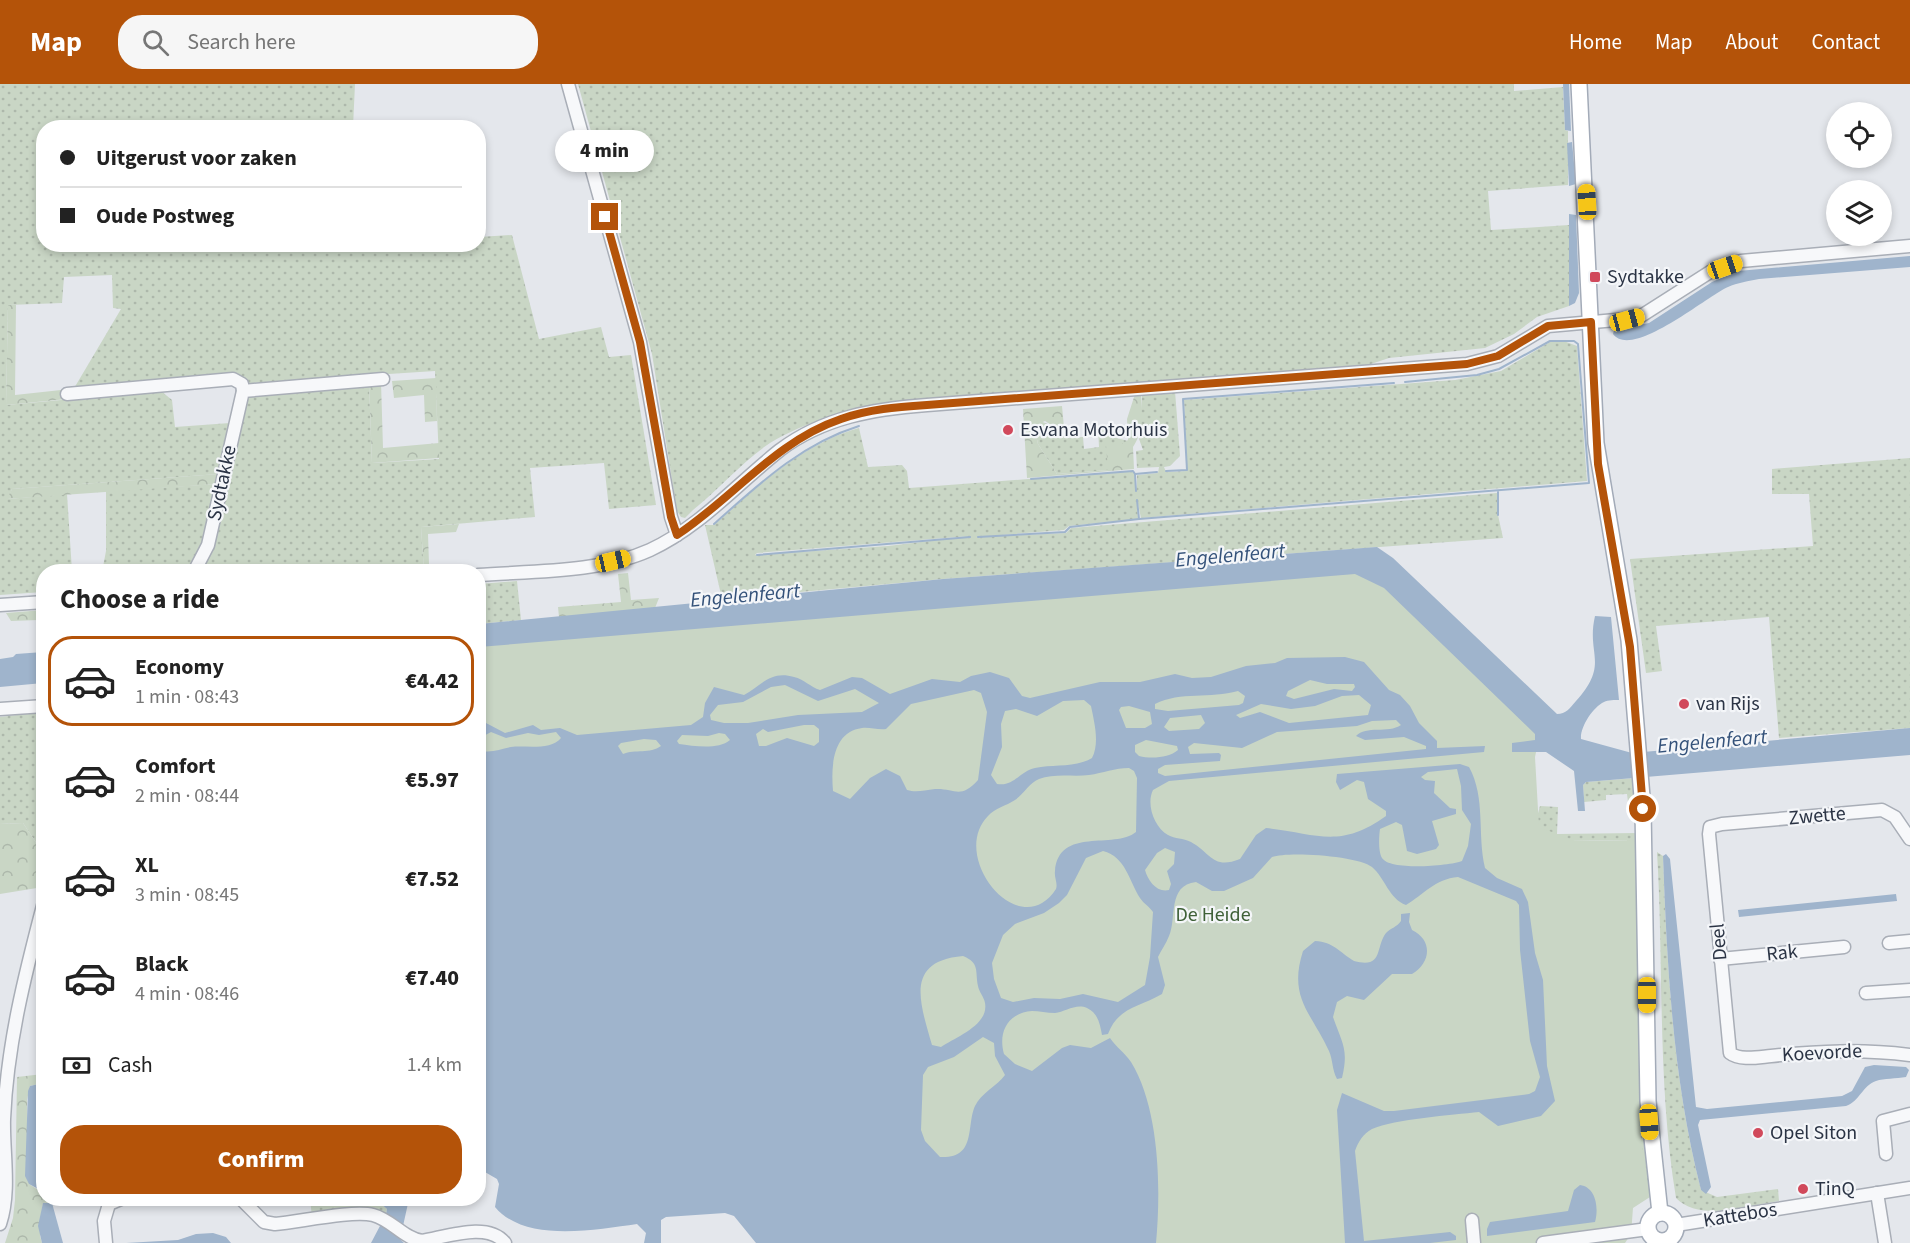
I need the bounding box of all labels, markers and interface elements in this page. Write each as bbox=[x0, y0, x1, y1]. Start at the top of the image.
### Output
search box bbox=[118, 15, 538, 69]
text: Map bbox=[30, 22, 82, 62]
icon: search bbox=[139, 26, 172, 59]
text: Search here bbox=[187, 26, 296, 58]
text: Home bbox=[1569, 27, 1622, 57]
text: Map bbox=[1655, 27, 1693, 57]
text: About bbox=[1726, 27, 1778, 57]
text: Contact bbox=[1811, 27, 1880, 57]
map controls bbox=[1826, 102, 1892, 246]
button: locate bbox=[1826, 102, 1892, 168]
callout: 4 min bbox=[556, 130, 654, 172]
text: 4 min bbox=[580, 137, 629, 165]
text: Uitgerust voor zaken bbox=[96, 142, 297, 174]
button: layers bbox=[1826, 180, 1892, 246]
car bbox=[1577, 184, 1597, 220]
text: Oude Postweg bbox=[96, 200, 234, 232]
route end bbox=[591, 203, 618, 230]
car bbox=[1705, 253, 1745, 281]
place label: Sydtakke bbox=[1607, 263, 1684, 291]
marker: Sydtakke bbox=[1588, 270, 1602, 284]
car bbox=[1607, 307, 1647, 333]
place label: Esvana Motorhuis bbox=[1020, 416, 1167, 444]
marker: Esvana Motorhuis bbox=[1001, 423, 1015, 437]
street label: Sydtakke bbox=[200, 442, 244, 523]
water label: Engelenfeart bbox=[1174, 535, 1287, 575]
car bbox=[593, 548, 633, 574]
water label: Engelenfeart bbox=[689, 575, 802, 615]
text: Choose a ride bbox=[60, 580, 220, 619]
text: Economy bbox=[135, 651, 224, 683]
icon: car bbox=[63, 654, 117, 708]
text: €4.42 bbox=[405, 665, 459, 697]
text: 1 min · 08:43 bbox=[135, 683, 239, 711]
place label: van Rijs bbox=[1696, 690, 1760, 718]
marker: van Rijs bbox=[1677, 697, 1691, 711]
water label: Engelenfeart bbox=[1656, 721, 1769, 761]
text: Comfort bbox=[135, 750, 216, 782]
icon: car bbox=[63, 753, 117, 807]
text: €5.97 bbox=[405, 764, 459, 796]
text: 2 min · 08:44 bbox=[135, 782, 239, 810]
route start bbox=[1629, 795, 1656, 822]
street label: Zwette bbox=[1787, 800, 1847, 832]
text: XL bbox=[135, 849, 159, 881]
icon: car bbox=[63, 852, 117, 906]
text: €7.52 bbox=[405, 863, 459, 895]
text: 3 min · 08:45 bbox=[135, 881, 239, 909]
park label: De Heide bbox=[1175, 901, 1251, 929]
street label: Deel bbox=[1703, 922, 1735, 962]
street label: Rak bbox=[1765, 937, 1799, 969]
text: Black bbox=[135, 948, 189, 980]
icon: car bbox=[63, 951, 117, 1005]
text: €7.40 bbox=[405, 962, 459, 994]
car bbox=[1638, 977, 1656, 1013]
text: 4 min · 08:46 bbox=[135, 980, 239, 1008]
street label: Koevorde bbox=[1781, 1037, 1863, 1069]
icon: cash bbox=[60, 1049, 93, 1082]
text: Cash bbox=[108, 1049, 153, 1081]
text: 1.4 km bbox=[407, 1051, 462, 1079]
car bbox=[1639, 1103, 1659, 1141]
place label: Opel Siton bbox=[1770, 1119, 1857, 1147]
button: Confirm bbox=[60, 1125, 462, 1194]
marker: Opel Siton bbox=[1751, 1126, 1765, 1140]
place label: TinQ bbox=[1815, 1175, 1855, 1203]
marker: TinQ bbox=[1796, 1182, 1810, 1196]
street label: Kattebos bbox=[1701, 1195, 1779, 1235]

